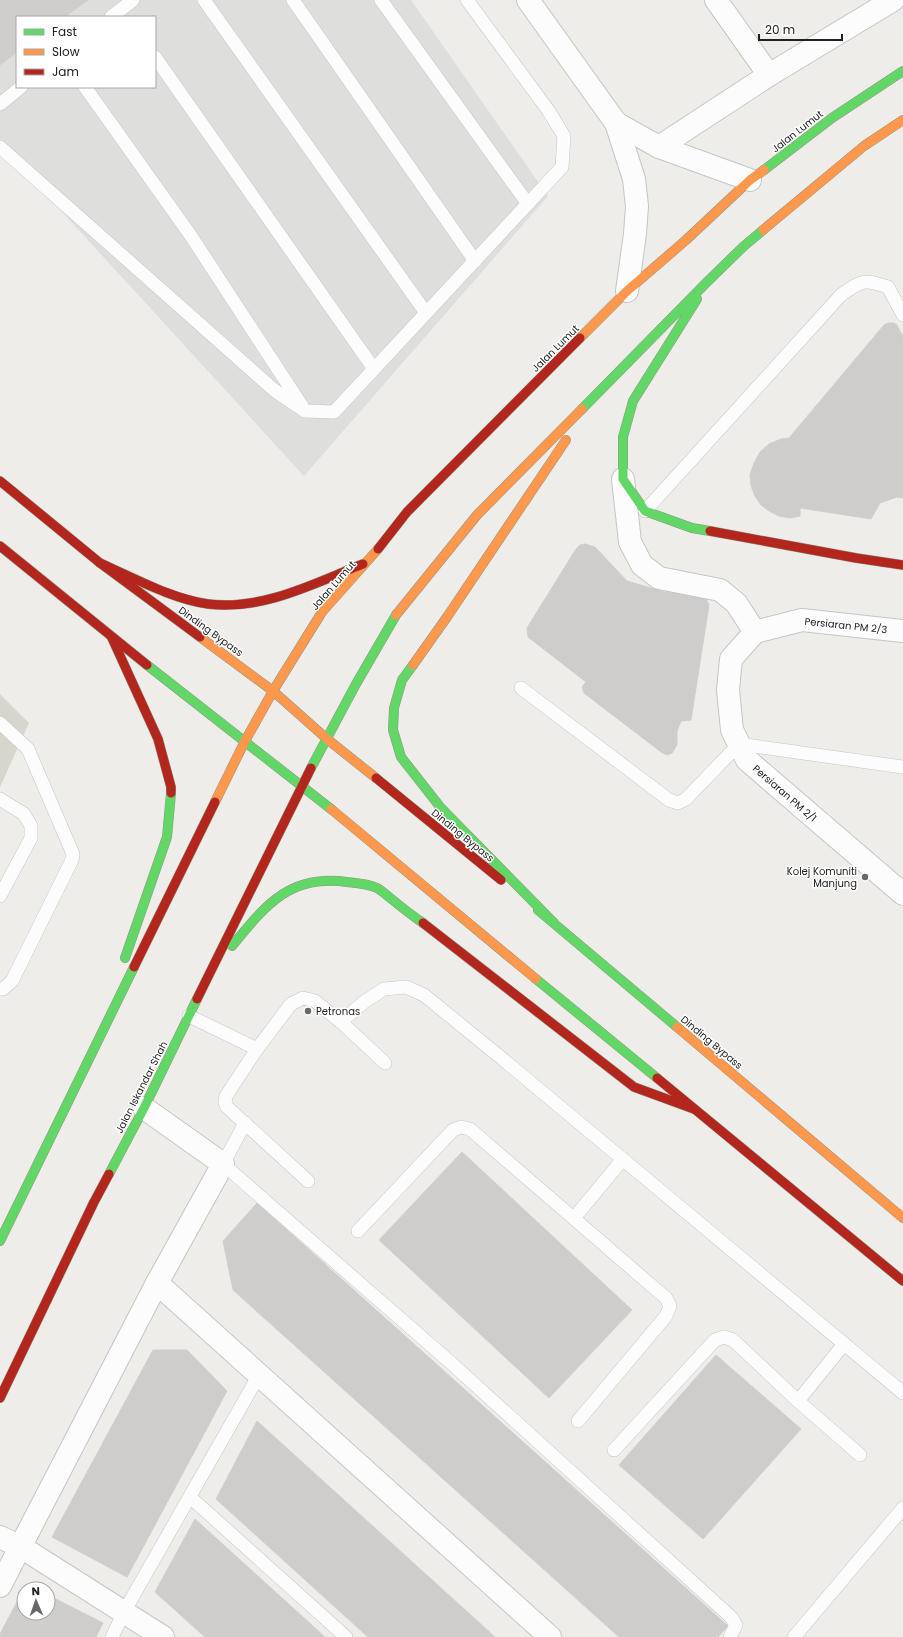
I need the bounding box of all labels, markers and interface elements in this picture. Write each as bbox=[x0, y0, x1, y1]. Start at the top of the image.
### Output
legend bbox=[16, 16, 156, 88]
scale bar bbox=[759, 16, 842, 42]
text: 20 m bbox=[765, 21, 795, 38]
text: Fast bbox=[52, 23, 77, 40]
text: Slow bbox=[52, 43, 80, 60]
text: Jam bbox=[52, 63, 79, 80]
street label: Jalan Lumut bbox=[768, 106, 826, 156]
street label: Jalan Lumut bbox=[528, 321, 583, 375]
street label: Jalan Lumut bbox=[308, 557, 359, 613]
street label: Dinding Bypass bbox=[175, 603, 246, 660]
street label: Persiaran PM 2/3 bbox=[804, 614, 888, 637]
street label: Persiaran PM 2/1 bbox=[749, 761, 820, 825]
street label: Dinding Bypass bbox=[428, 805, 497, 865]
place label: Kolej Komuniti Manjung bbox=[787, 864, 857, 891]
marker: Kolej Komuniti Manjung bbox=[860, 872, 870, 882]
place label: Petronas bbox=[316, 1004, 360, 1019]
marker: Petronas bbox=[303, 1006, 313, 1016]
street label: Dinding Bypass bbox=[677, 1012, 746, 1073]
street label: Jalan Iskandar Shah bbox=[112, 1039, 171, 1136]
north arrow bbox=[16, 1581, 56, 1621]
text: N bbox=[31, 1583, 40, 1599]

